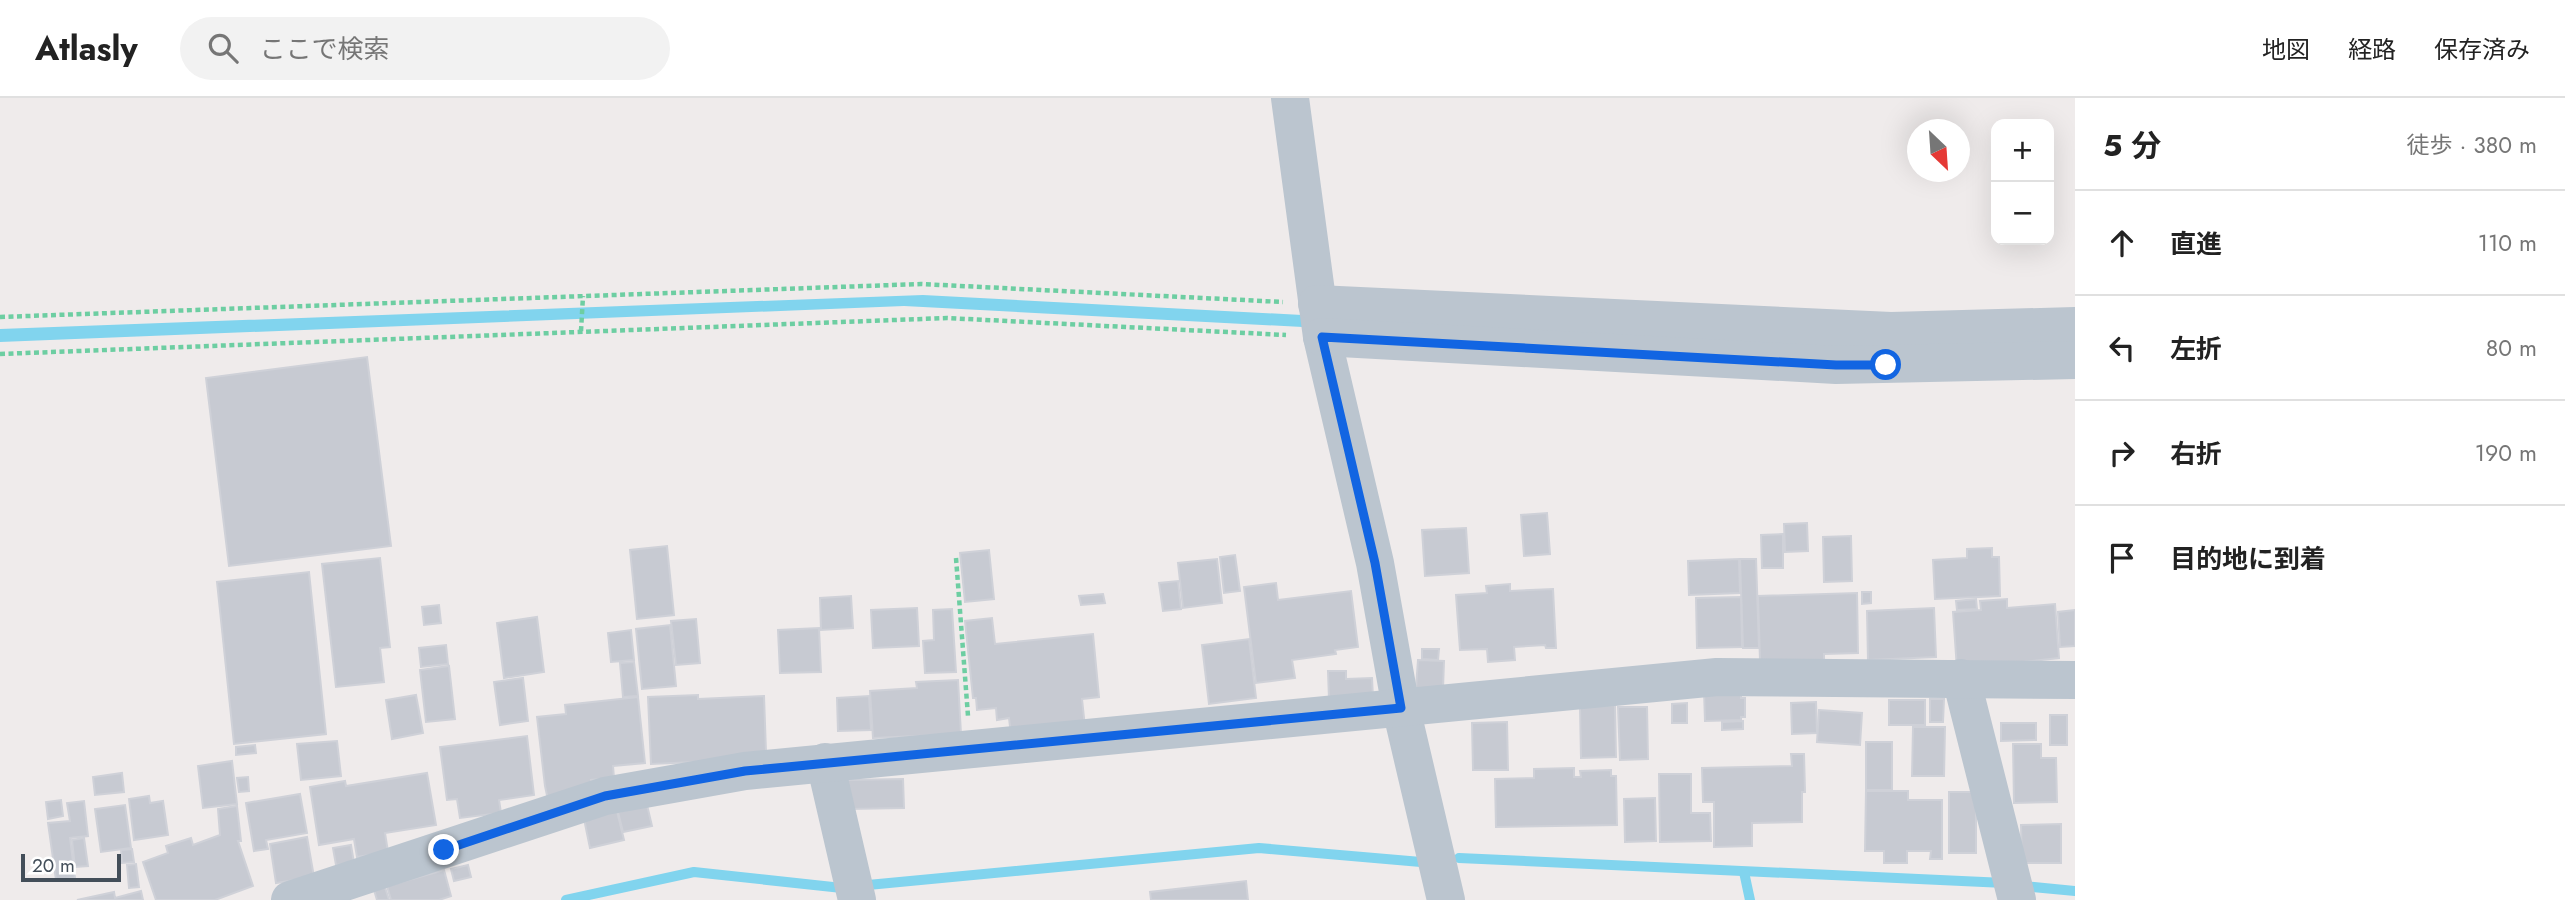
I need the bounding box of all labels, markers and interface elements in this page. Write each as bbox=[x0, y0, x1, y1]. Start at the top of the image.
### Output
search box bbox=[180, 17, 670, 80]
text: Atlasly bbox=[35, 25, 138, 72]
icon: search bbox=[204, 29, 242, 67]
text: ここで検索 bbox=[260, 30, 390, 68]
text: 地図 bbox=[2262, 32, 2310, 67]
text: 経路 bbox=[2348, 32, 2396, 67]
text: 保存済み bbox=[2434, 32, 2530, 67]
north arrow bbox=[1907, 119, 1970, 182]
map controls bbox=[1991, 119, 2054, 245]
button: + bbox=[1991, 119, 2054, 182]
text: 5 分 bbox=[2103, 124, 2161, 167]
text: 徒歩 · 380 m bbox=[2407, 128, 2537, 162]
button: − bbox=[1991, 182, 2054, 245]
icon: ahead bbox=[2103, 224, 2141, 262]
text: 直進 bbox=[2170, 225, 2222, 263]
text: 110 m bbox=[2478, 226, 2537, 260]
icon: left bbox=[2103, 329, 2141, 367]
text: 左折 bbox=[2170, 330, 2222, 368]
text: 80 m bbox=[2486, 331, 2537, 365]
route start bbox=[1870, 349, 1901, 380]
icon: right bbox=[2103, 434, 2141, 472]
text: 右折 bbox=[2170, 435, 2222, 473]
text: 190 m bbox=[2475, 436, 2537, 470]
icon: arrive bbox=[2103, 539, 2141, 577]
text: 目的地に到着 bbox=[2170, 540, 2326, 578]
route end bbox=[428, 834, 459, 865]
scale bar bbox=[21, 851, 121, 883]
text: 20 m bbox=[32, 852, 75, 879]

